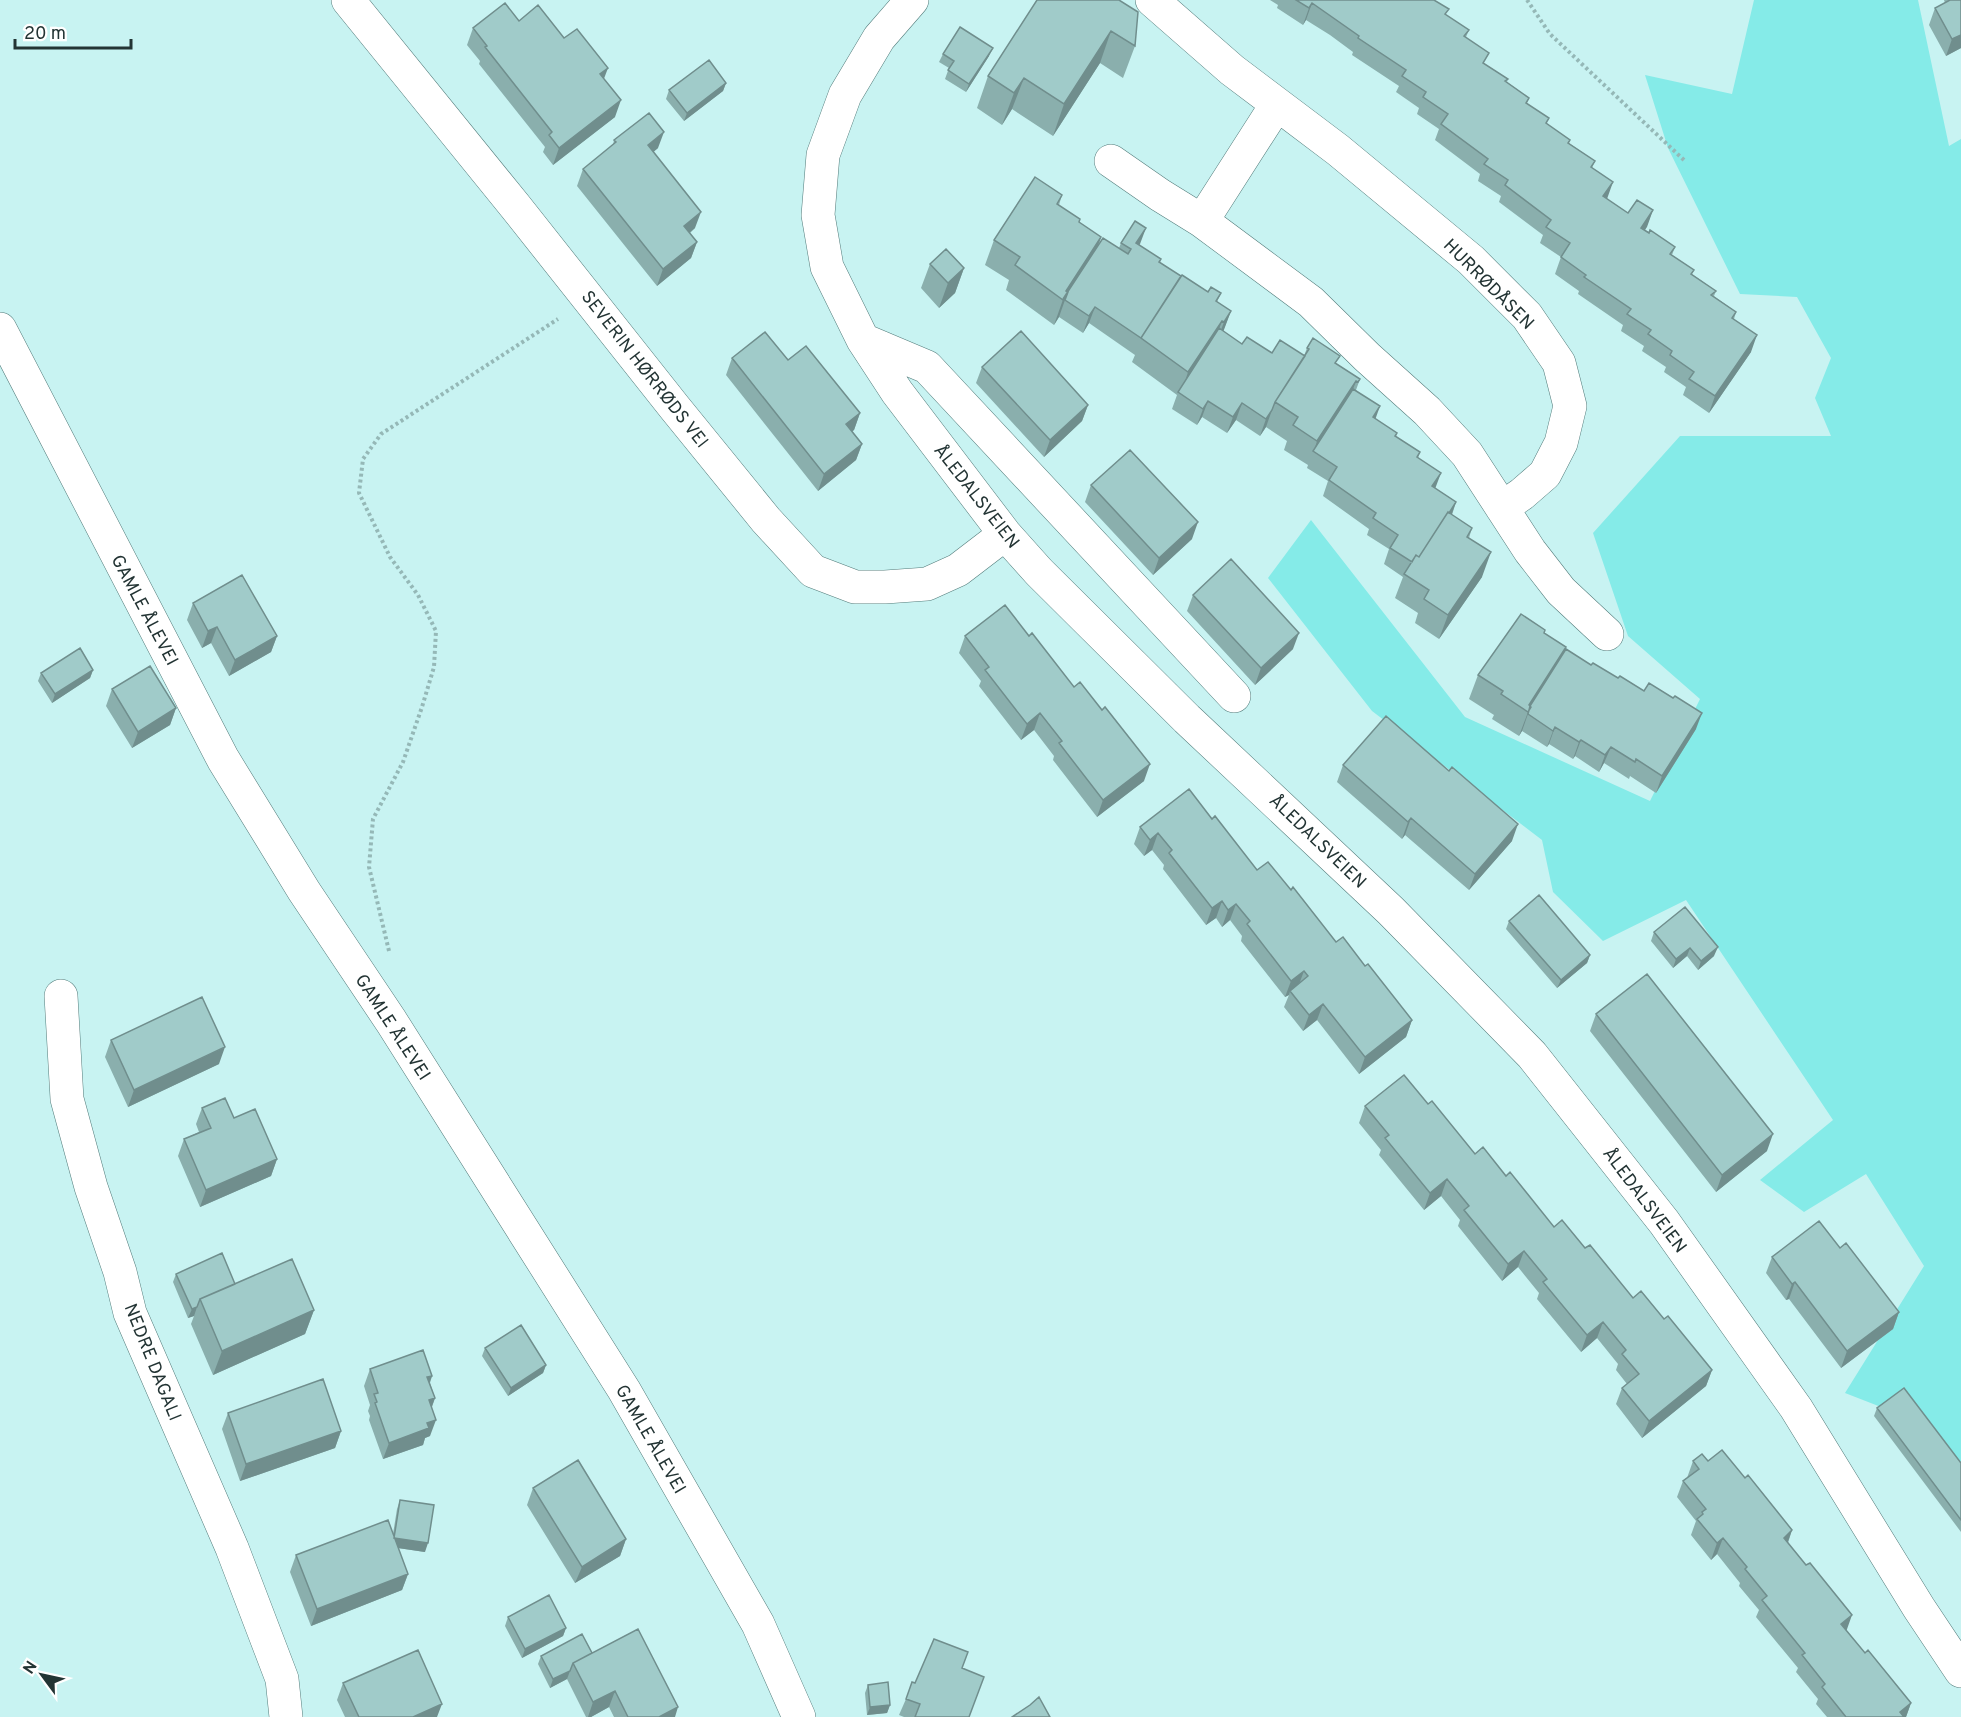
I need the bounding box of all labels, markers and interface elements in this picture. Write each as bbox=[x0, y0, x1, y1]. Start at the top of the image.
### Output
scale bar bbox=[15, 12, 130, 50]
text: 20 m bbox=[24, 23, 66, 46]
street label: HURRØDÅSEN bbox=[1438, 235, 1538, 335]
street label: SEVERIN HØRRØDS VEI bbox=[575, 287, 712, 453]
street label: ÅLEDALSVEIEN bbox=[928, 440, 1024, 554]
street label: GAMLE ÅLEVEI bbox=[105, 551, 183, 670]
street label: ÅLEDALSVEIEN bbox=[1263, 790, 1370, 894]
street label: GAMLE ÅLEVEI bbox=[349, 970, 435, 1085]
street label: ÅLEDALSVEIEN bbox=[1597, 1143, 1691, 1258]
street label: NEDRE DAGALI bbox=[118, 1301, 186, 1425]
street label: GAMLE ÅLEVEI bbox=[609, 1381, 690, 1498]
north arrow bbox=[12, 1645, 72, 1705]
text: N bbox=[20, 1658, 43, 1678]

